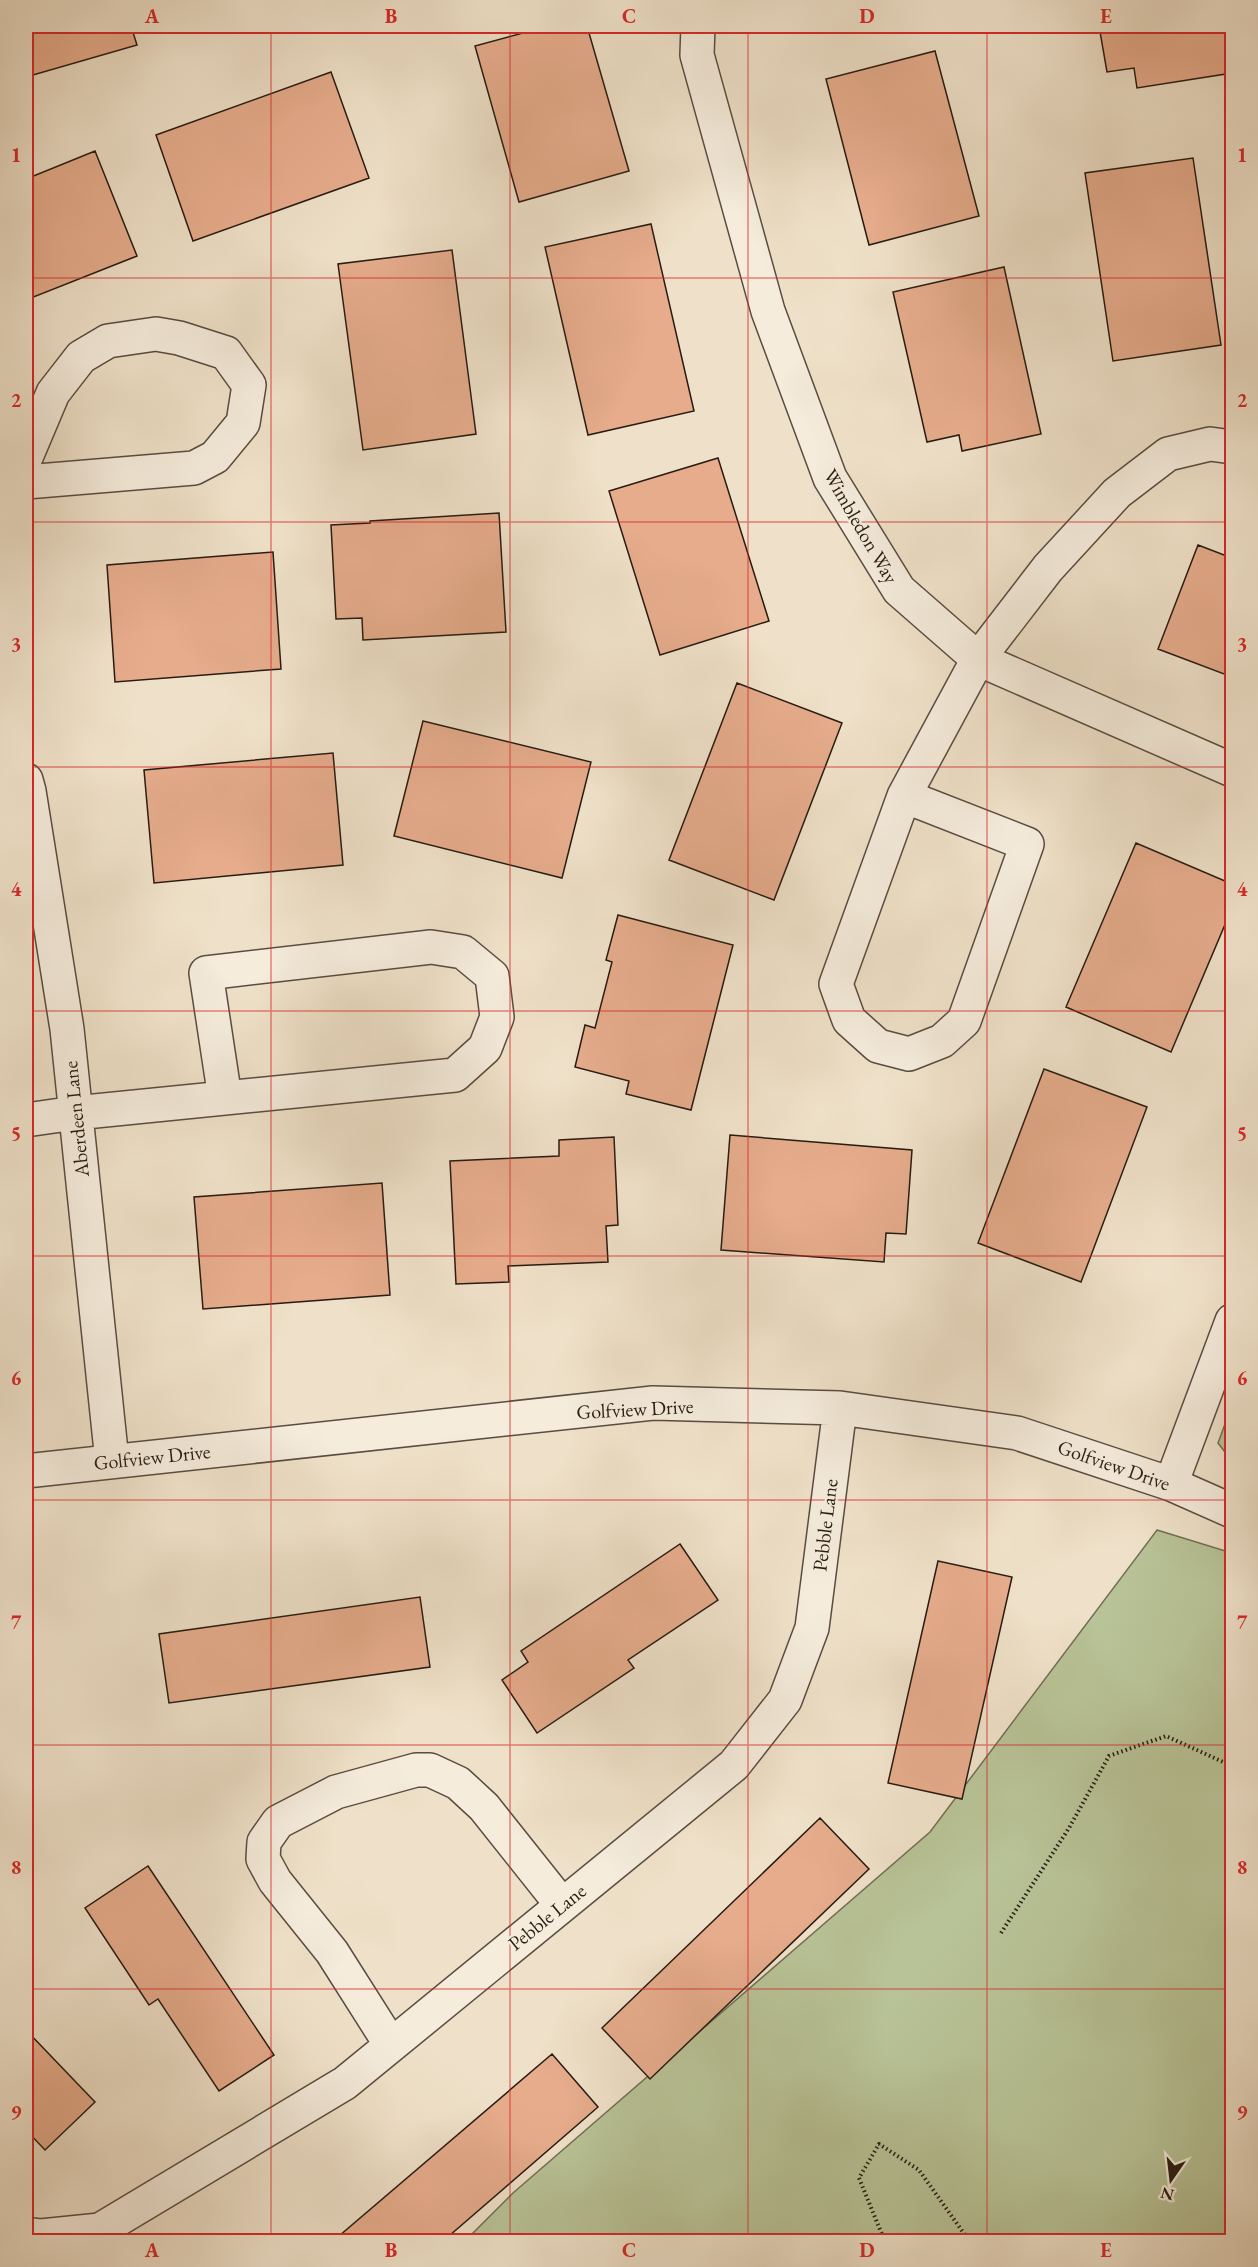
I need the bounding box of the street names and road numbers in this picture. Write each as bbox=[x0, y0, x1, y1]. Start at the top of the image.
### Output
street label: Wimbledon Way bbox=[818, 464, 904, 588]
street label: Aberdeen Lane bbox=[57, 1059, 95, 1179]
street label: Golfview Drive bbox=[576, 1393, 694, 1425]
street label: Golfview Drive bbox=[1054, 1434, 1174, 1496]
street label: Golfview Drive bbox=[92, 1438, 212, 1476]
street label: Pebble Lane bbox=[806, 1477, 844, 1573]
street label: Pebble Lane bbox=[503, 1878, 591, 1956]

